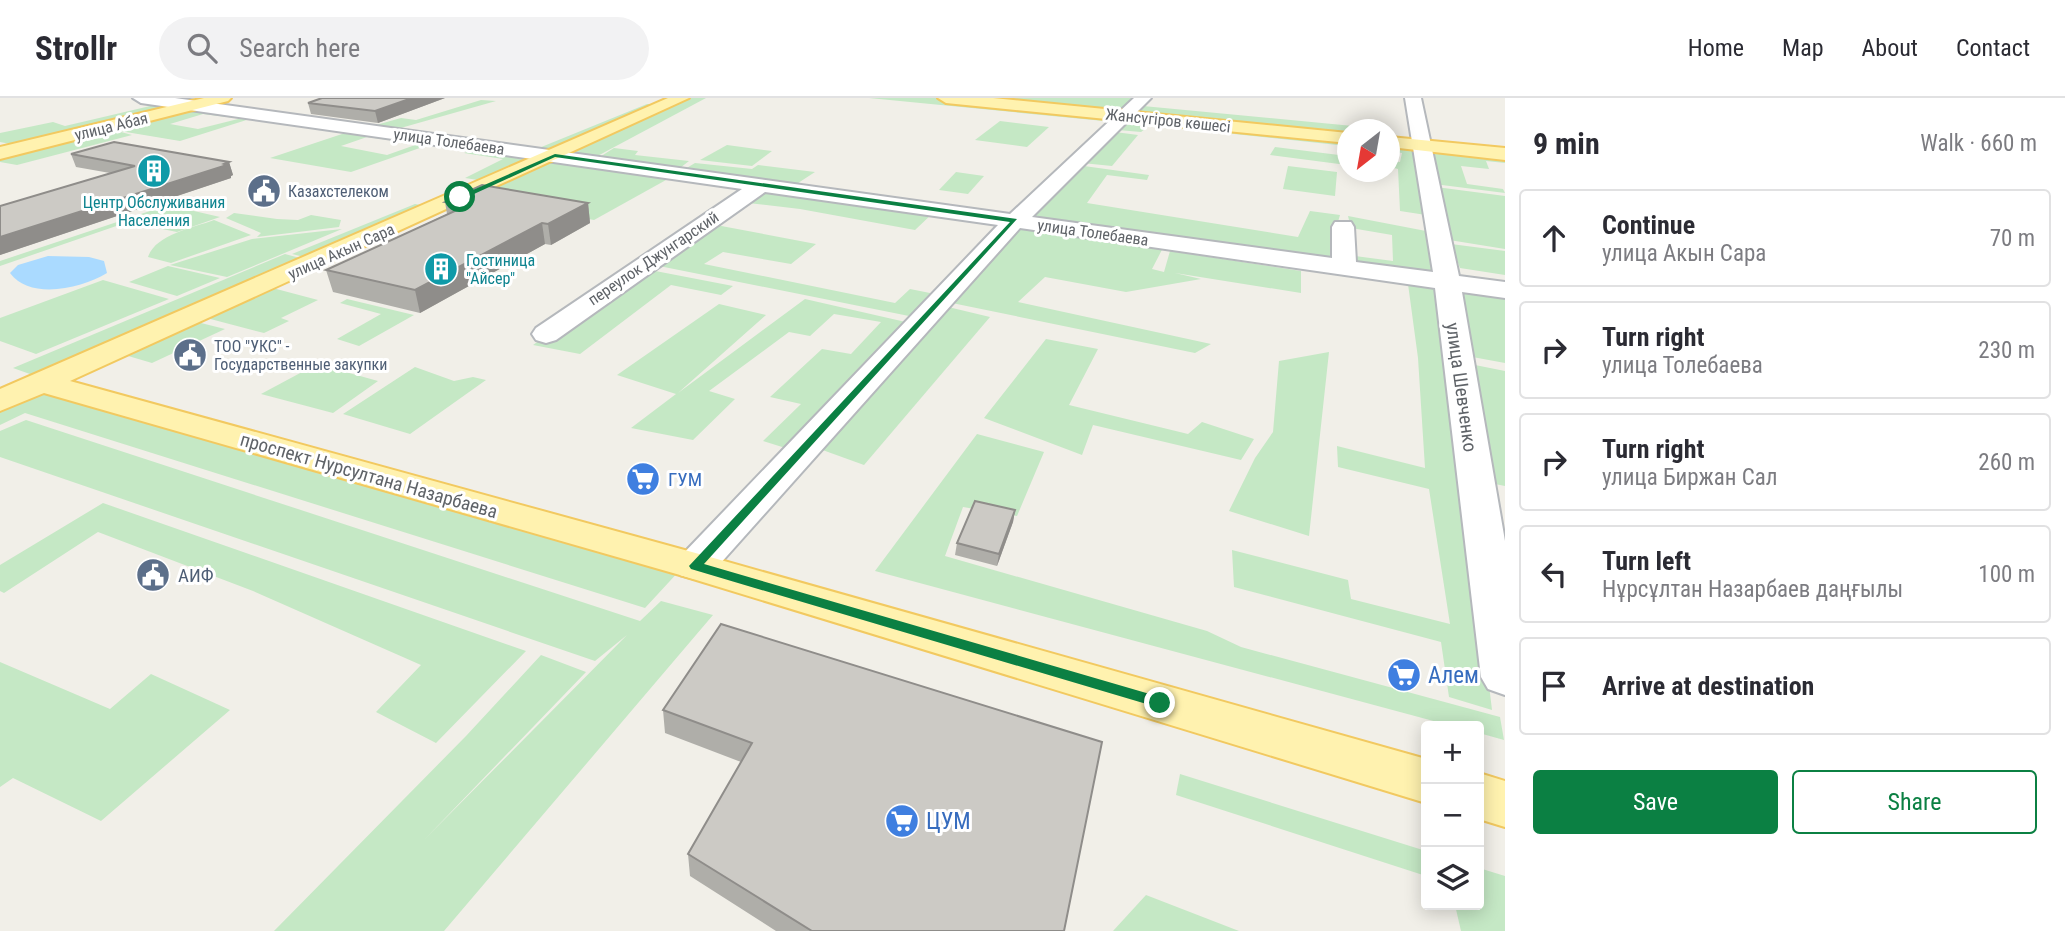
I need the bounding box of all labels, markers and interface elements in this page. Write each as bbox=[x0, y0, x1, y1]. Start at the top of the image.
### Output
search box bbox=[159, 17, 649, 80]
text: Strollr bbox=[35, 29, 117, 68]
icon: search bbox=[183, 29, 221, 67]
text: Search here bbox=[239, 33, 360, 63]
text: Home bbox=[1688, 34, 1744, 62]
text: Map bbox=[1782, 34, 1824, 62]
text: About bbox=[1862, 34, 1918, 62]
text: Contact bbox=[1956, 34, 2030, 62]
street label: Жансүгіров көшесі bbox=[1105, 104, 1231, 137]
street label: улица Абая bbox=[73, 108, 150, 145]
north arrow bbox=[1337, 119, 1400, 182]
street label: улица Толебаева bbox=[392, 124, 506, 159]
text: 9 min bbox=[1533, 126, 1600, 161]
text: Walk · 660 m bbox=[1920, 130, 2037, 157]
building icon: Центр Обслуживания Населения bbox=[135, 152, 173, 190]
public building icon: Казахстелеком bbox=[245, 172, 283, 210]
route start bbox=[444, 181, 475, 212]
place label: Казахстелеком bbox=[288, 182, 389, 201]
place label: Центр Обслуживания Населения bbox=[83, 193, 225, 230]
street label: переулок Джунгарский bbox=[584, 208, 722, 309]
text: Continue bbox=[1602, 210, 1695, 240]
street label: улица Толебаева bbox=[1036, 215, 1150, 250]
icon: ahead bbox=[1535, 219, 1573, 257]
street label: улица Акын Сара bbox=[285, 220, 397, 283]
text: 70 m bbox=[1990, 225, 2035, 252]
text: улица Акын Сара bbox=[1602, 240, 1766, 267]
building icon: Гостиница "Айсер" bbox=[422, 250, 460, 288]
place label: Гостиница "Айсер" bbox=[466, 251, 535, 288]
street label: улица Шевченко bbox=[1441, 321, 1482, 453]
text: Turn right bbox=[1602, 322, 1704, 352]
icon: right bbox=[1535, 331, 1573, 369]
public building icon: ТОО "УКС" - Государственные закупки bbox=[171, 336, 209, 374]
place label: ТОО "УКС" - Государственные закупки bbox=[214, 337, 387, 374]
text: 230 m bbox=[1978, 337, 2035, 364]
text: улица Толебаева bbox=[1602, 352, 1763, 379]
street label: проспект Нурсултана Назарбаева bbox=[238, 428, 500, 523]
text: Turn right bbox=[1602, 434, 1704, 464]
icon: right bbox=[1535, 443, 1573, 481]
text: 260 m bbox=[1978, 449, 2035, 476]
supermarket icon: ГУМ bbox=[624, 460, 662, 498]
text: улица Биржан Сал bbox=[1602, 464, 1778, 491]
place label: ГУМ bbox=[668, 468, 702, 491]
text: Turn left bbox=[1602, 546, 1691, 576]
icon: left bbox=[1535, 555, 1573, 593]
public building icon: АИФ bbox=[134, 556, 172, 594]
text: 100 m bbox=[1978, 561, 2035, 588]
place label: АИФ bbox=[178, 564, 214, 587]
text: Нұрсұлтан Назарбаев даңғылы bbox=[1602, 576, 1903, 603]
supermarket icon: Алем bbox=[1385, 656, 1423, 694]
place label: Алем bbox=[1428, 662, 1479, 689]
icon: arrive bbox=[1535, 667, 1573, 705]
text: Arrive at destination bbox=[1602, 671, 1814, 701]
route end bbox=[1144, 687, 1175, 718]
map controls bbox=[1421, 721, 1484, 910]
button: + bbox=[1421, 721, 1484, 784]
button: Save bbox=[1533, 770, 1778, 834]
button: Share bbox=[1792, 770, 2037, 834]
button: − bbox=[1421, 784, 1484, 847]
supermarket icon: ЦУМ bbox=[883, 802, 921, 840]
place label: ЦУМ bbox=[926, 808, 971, 835]
button: layers bbox=[1421, 847, 1484, 910]

